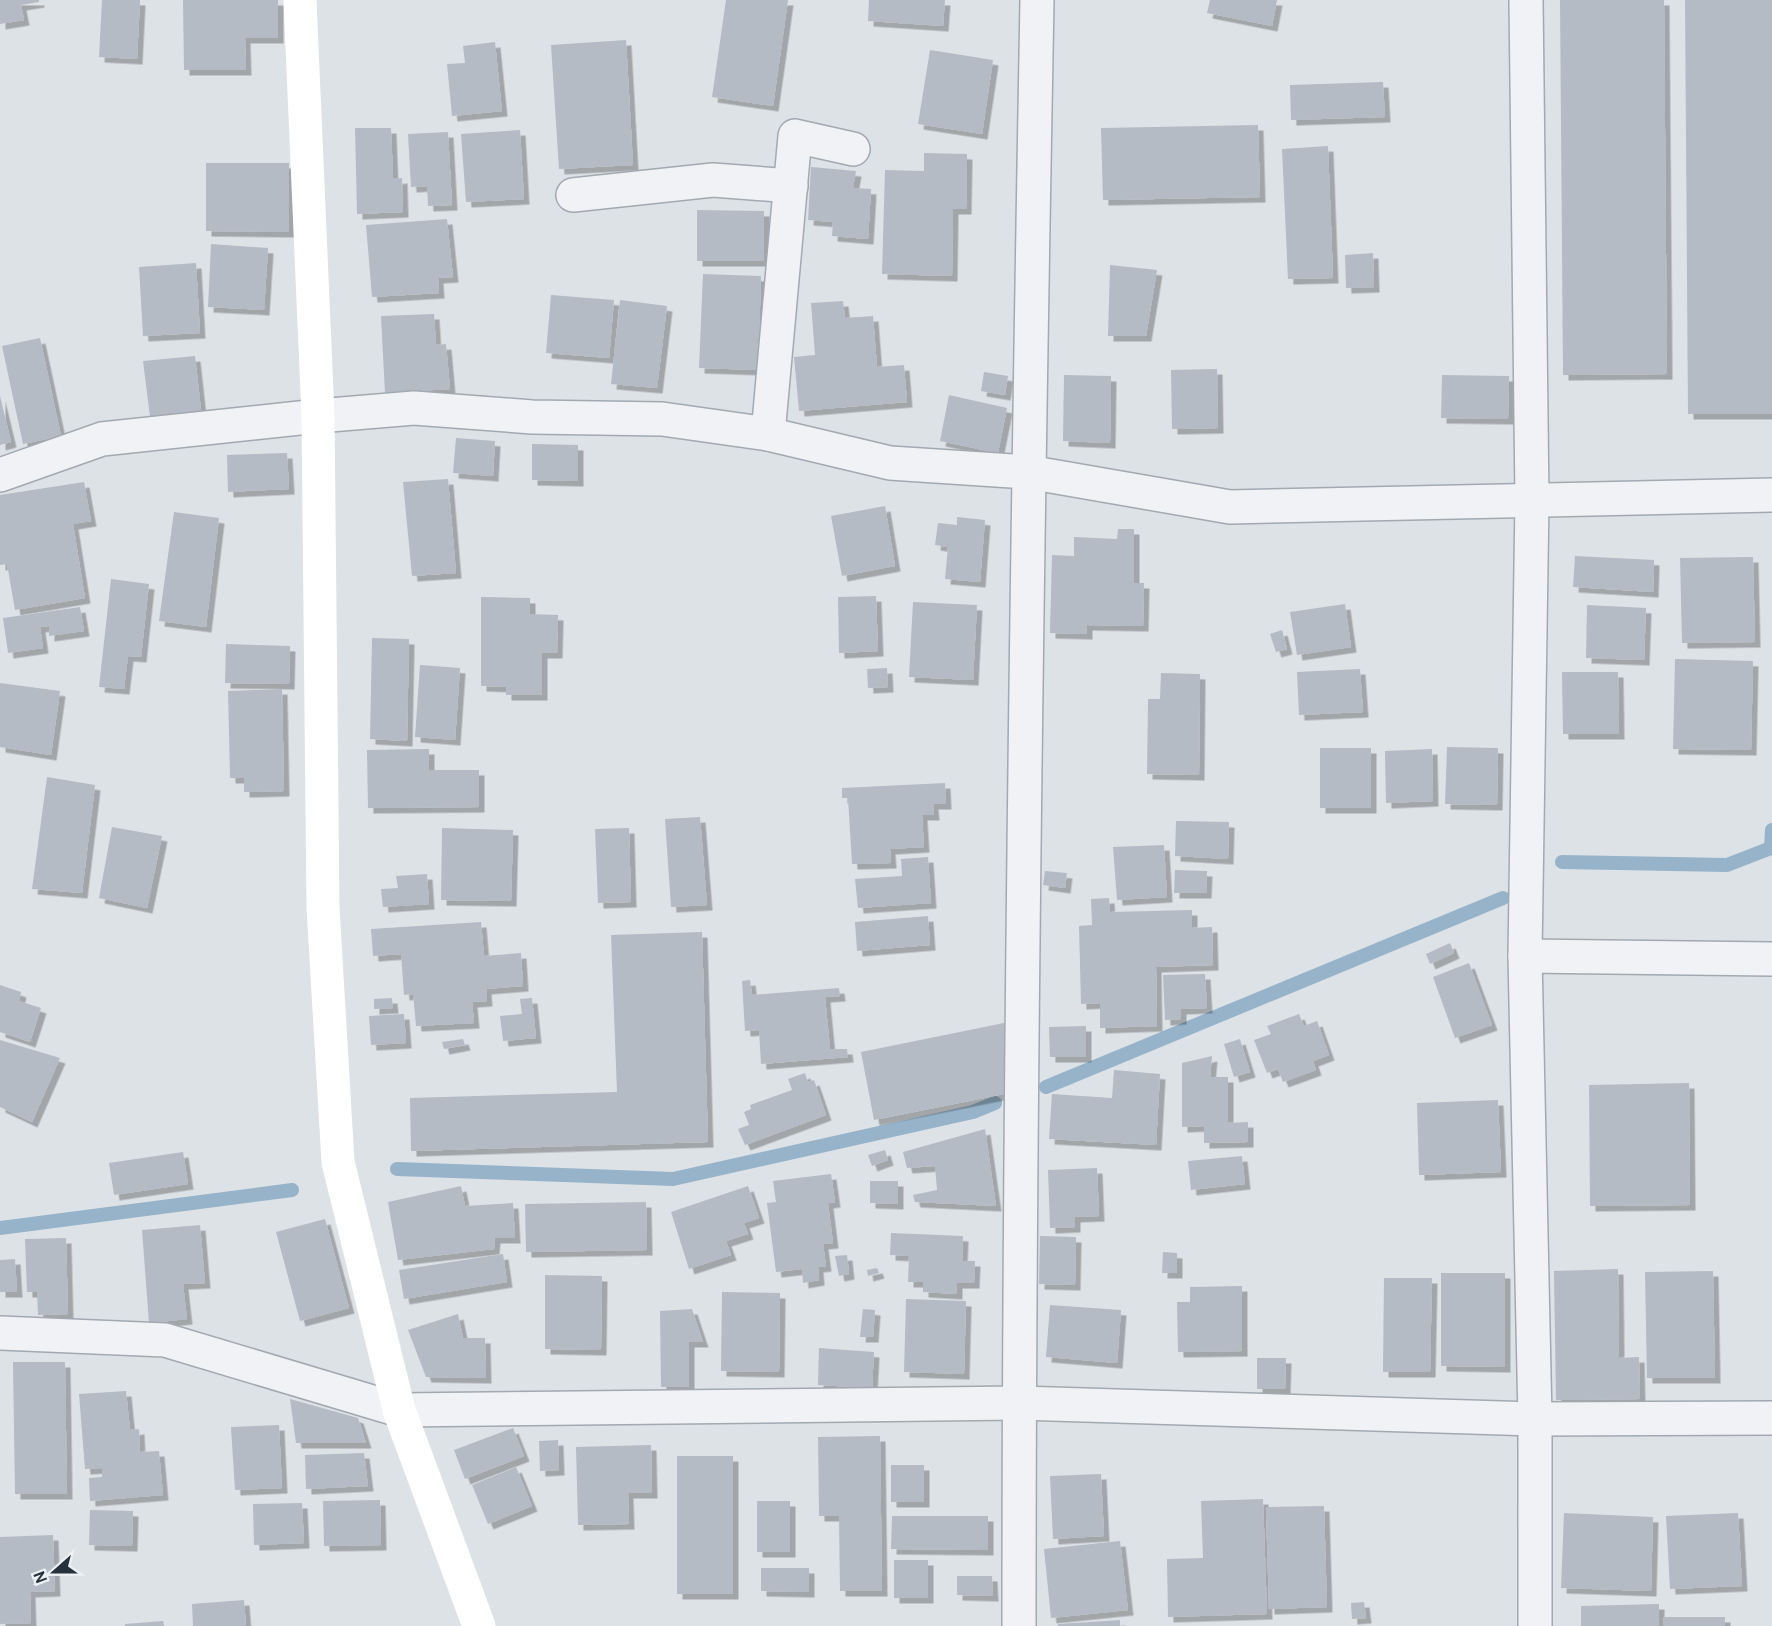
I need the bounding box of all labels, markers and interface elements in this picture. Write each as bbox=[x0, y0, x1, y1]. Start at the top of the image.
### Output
north arrow bbox=[24, 1542, 84, 1602]
text: N bbox=[30, 1569, 51, 1586]

